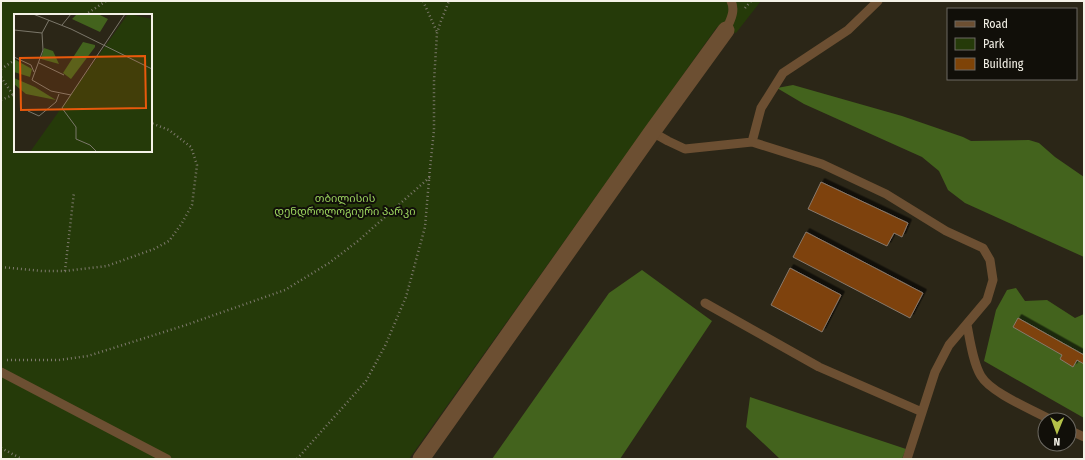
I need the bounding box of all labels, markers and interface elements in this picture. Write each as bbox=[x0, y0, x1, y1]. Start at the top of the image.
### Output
legend bbox=[947, 8, 1077, 80]
inset map bbox=[14, 14, 152, 152]
text: Road bbox=[983, 17, 1008, 31]
text: Park bbox=[983, 37, 1005, 51]
text: Building bbox=[983, 57, 1024, 71]
park label: თბილისის დენდროლოგიური პარკი bbox=[274, 192, 416, 218]
north arrow bbox=[1037, 412, 1077, 452]
text: N bbox=[1053, 435, 1060, 448]

